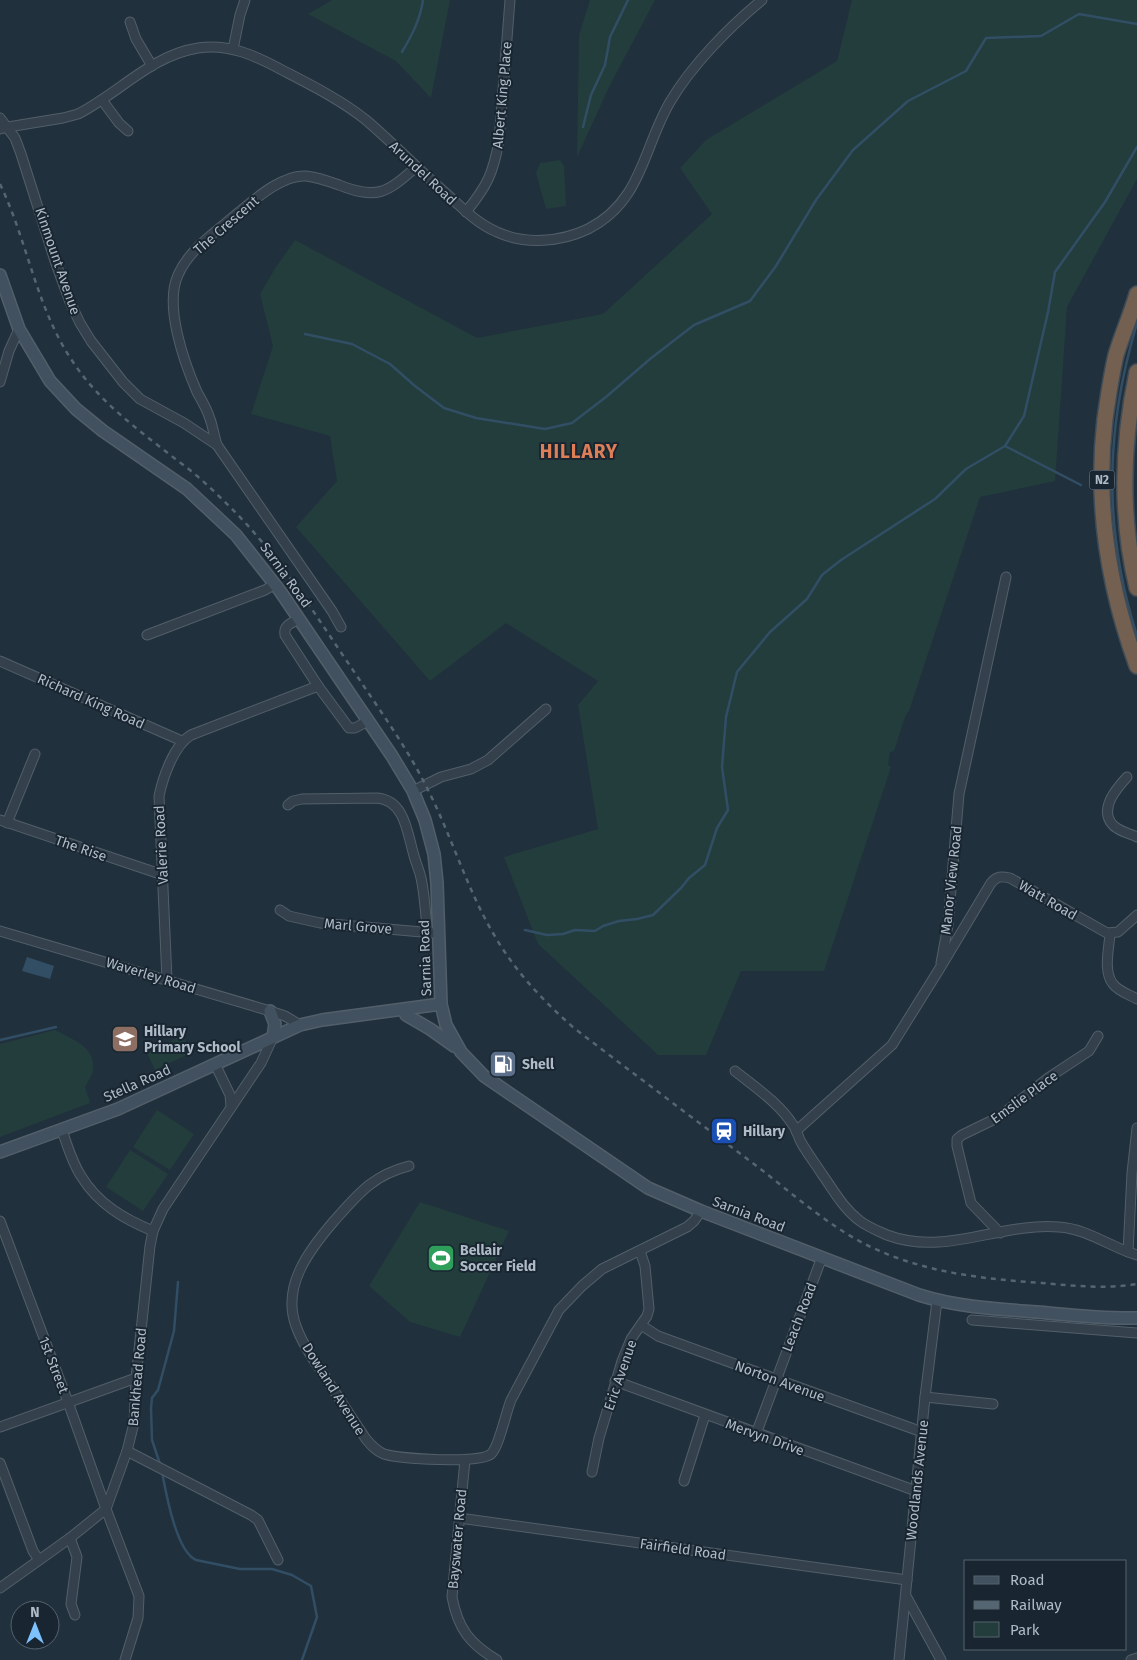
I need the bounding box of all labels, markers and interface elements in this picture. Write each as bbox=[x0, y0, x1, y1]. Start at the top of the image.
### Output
street label: Albert King Place bbox=[489, 41, 516, 149]
street label: Arundel Road bbox=[385, 138, 460, 209]
street label: The Crescent bbox=[190, 192, 263, 258]
street label: Kinmount Avenue bbox=[31, 205, 84, 317]
district label: HILLARY bbox=[540, 440, 618, 463]
road number: N2 bbox=[1090, 470, 1114, 490]
street label: Sarnia Road bbox=[256, 539, 315, 611]
street label: Richard King Road bbox=[35, 670, 147, 733]
street label: Valerie Road bbox=[151, 805, 172, 885]
street label: Manor View Road bbox=[937, 825, 966, 935]
street label: The Rise bbox=[53, 832, 109, 865]
street label: Watt Road bbox=[1015, 877, 1080, 924]
street label: Marl Grove bbox=[323, 915, 393, 938]
street label: Sarnia Road bbox=[416, 919, 435, 996]
street label: Waverley Road bbox=[104, 954, 198, 997]
place label: Hillary Primary School bbox=[144, 1023, 242, 1056]
school or university icon: Hillary Primary School bbox=[110, 1024, 140, 1054]
fuel station icon: Shell bbox=[488, 1049, 518, 1079]
place label: Shell bbox=[522, 1056, 555, 1073]
street label: Stella Road bbox=[101, 1061, 173, 1106]
street label: Emslie Place bbox=[987, 1067, 1061, 1127]
station icon: Hillary bbox=[709, 1116, 739, 1146]
place label: Hillary bbox=[743, 1123, 786, 1140]
street label: Sarnia Road bbox=[710, 1193, 788, 1236]
place label: Bellair Soccer Field bbox=[460, 1242, 536, 1275]
sports icon: Bellair Soccer Field bbox=[426, 1243, 456, 1273]
street label: Leach Road bbox=[779, 1280, 820, 1354]
street label: Bankhead Road bbox=[125, 1327, 150, 1427]
street label: 1st Street bbox=[35, 1334, 72, 1397]
street label: Eric Avenue bbox=[600, 1338, 640, 1413]
street label: Dowland Avenue bbox=[298, 1340, 369, 1439]
street label: Norton Avenue bbox=[732, 1357, 827, 1406]
street label: Mervyn Drive bbox=[723, 1415, 806, 1460]
street label: Woodlands Avenue bbox=[903, 1419, 932, 1541]
street label: Bayswater Road bbox=[445, 1488, 470, 1590]
street label: Fairfield Road bbox=[639, 1535, 727, 1564]
legend bbox=[964, 1560, 1127, 1650]
text: Road bbox=[1010, 1571, 1045, 1589]
text: Railway bbox=[1010, 1596, 1062, 1614]
north arrow bbox=[10, 1600, 60, 1650]
text: N bbox=[30, 1604, 40, 1621]
text: Park bbox=[1010, 1621, 1040, 1639]

